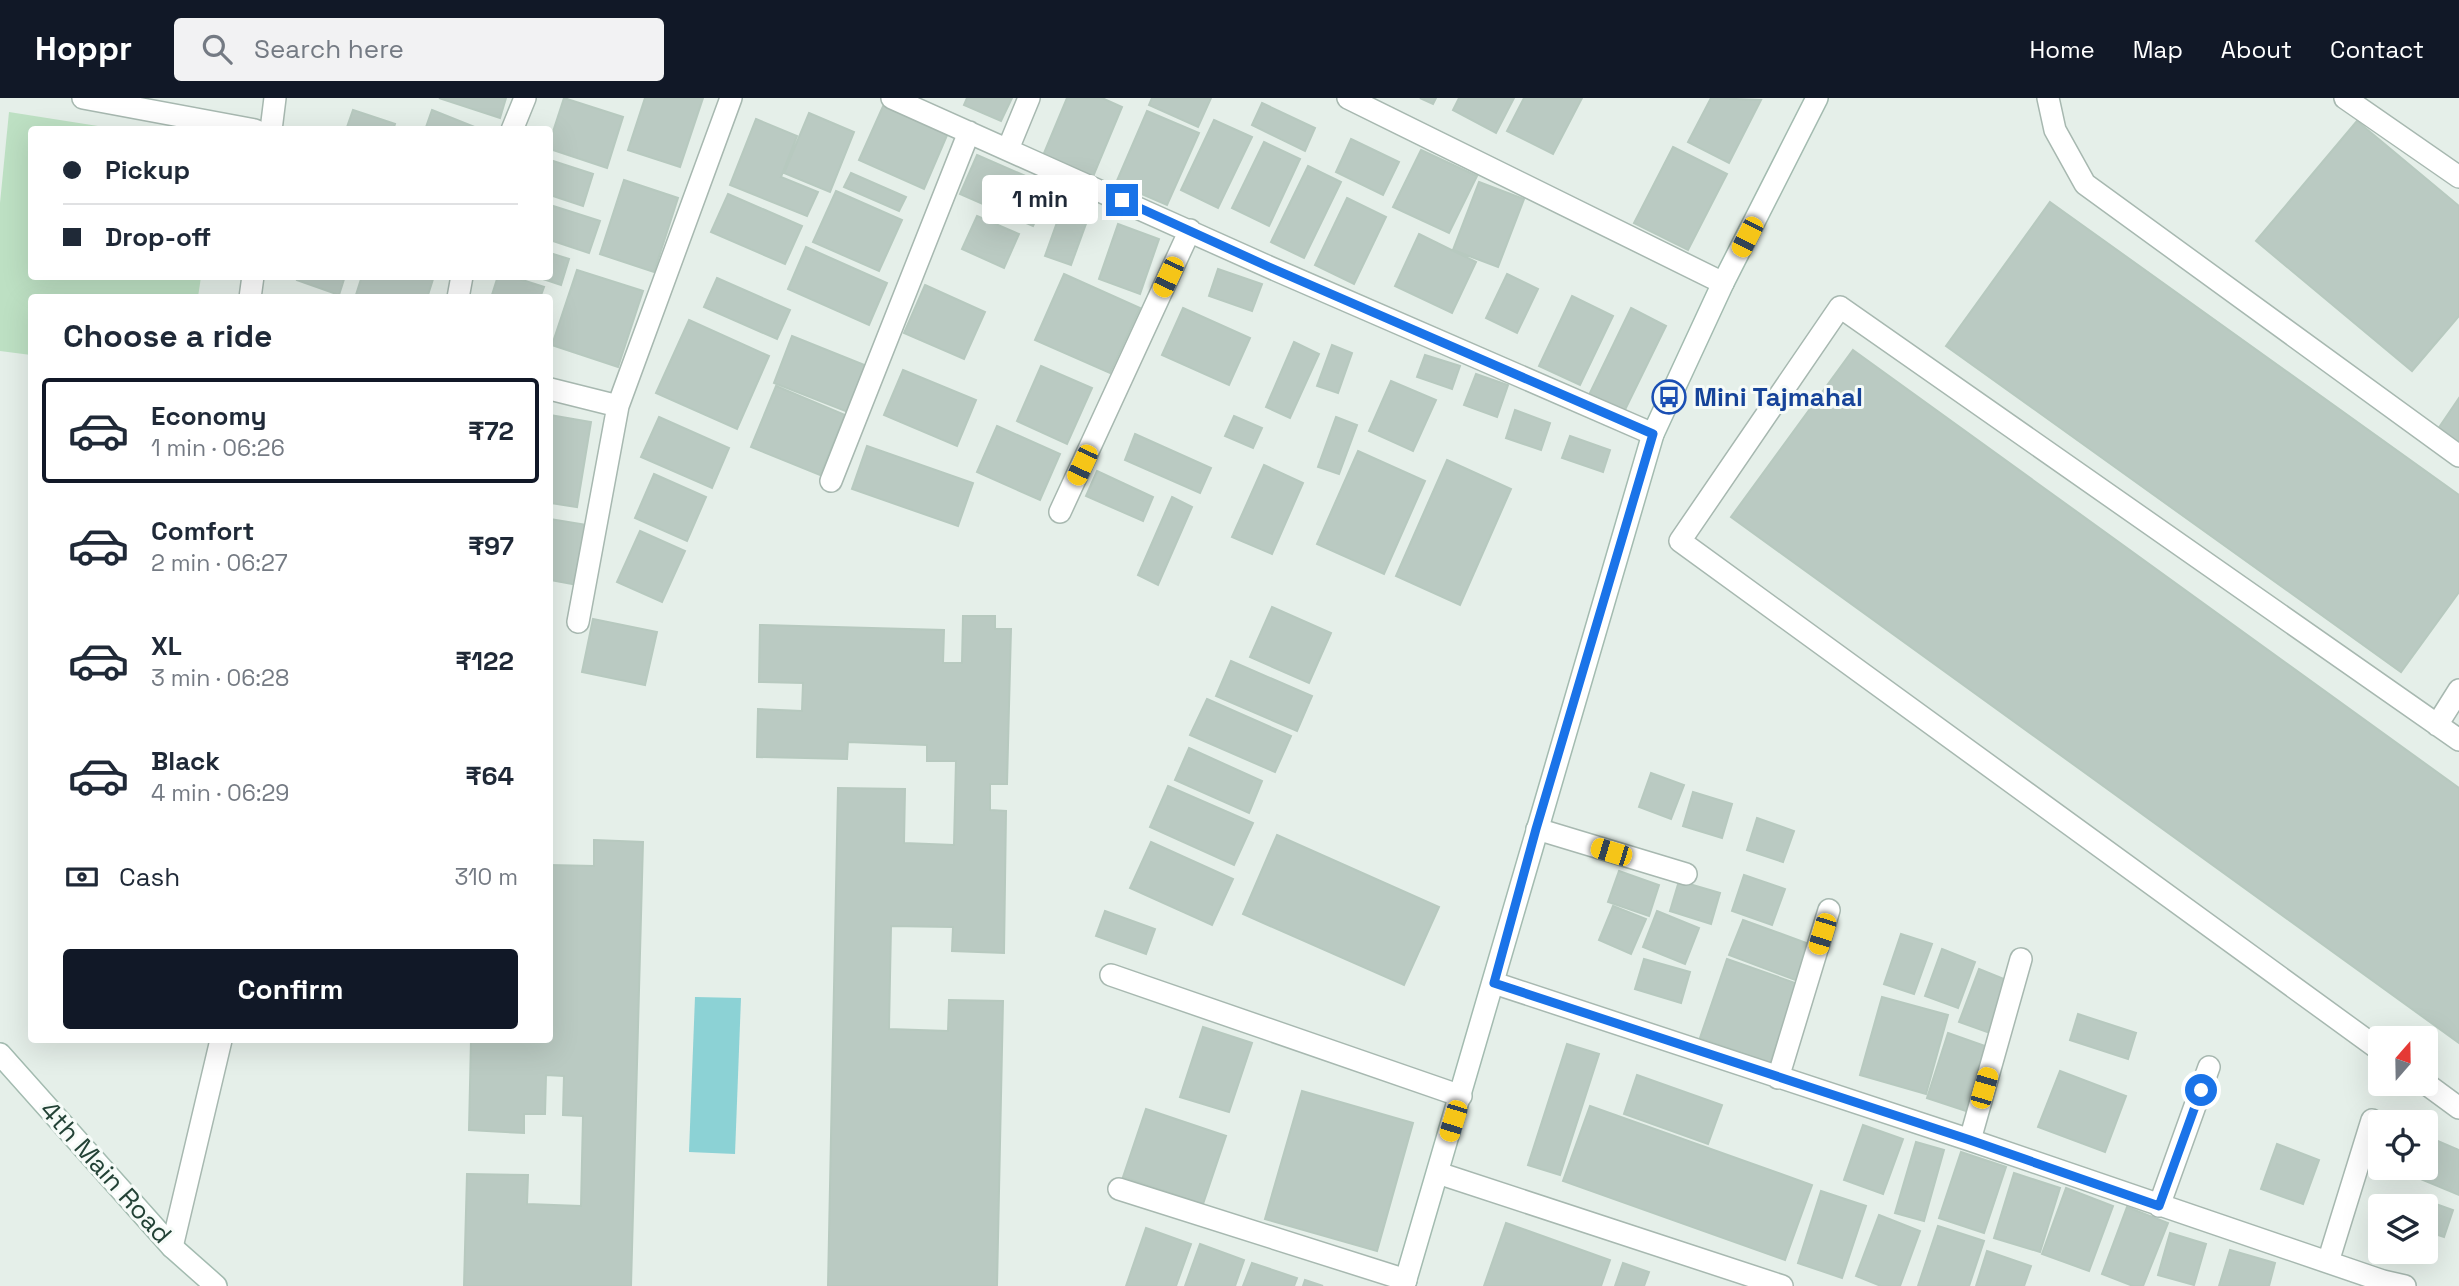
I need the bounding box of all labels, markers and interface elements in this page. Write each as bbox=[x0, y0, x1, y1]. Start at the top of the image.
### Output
search box bbox=[174, 18, 664, 81]
text: Hoppr bbox=[35, 28, 132, 70]
icon: search bbox=[198, 30, 236, 68]
text: Search here bbox=[254, 32, 404, 66]
text: Home bbox=[2029, 34, 2095, 65]
text: Map bbox=[2133, 34, 2183, 65]
text: About bbox=[2221, 34, 2292, 65]
text: Contact bbox=[2330, 34, 2424, 65]
text: Pickup bbox=[105, 153, 190, 187]
callout: 1 min bbox=[982, 176, 1098, 224]
text: 1 min bbox=[1012, 184, 1068, 214]
route end bbox=[1106, 184, 1138, 216]
car bbox=[1729, 214, 1766, 260]
text: Drop-off bbox=[105, 220, 211, 254]
car bbox=[1150, 254, 1187, 300]
text: Choose a ride bbox=[63, 316, 273, 356]
bus stop icon: Mini Tajmahal bbox=[1650, 378, 1688, 416]
place label: Mini Tajmahal bbox=[1694, 380, 1863, 414]
icon: car bbox=[67, 399, 130, 462]
text: Economy bbox=[151, 399, 267, 433]
text: ₹72 bbox=[468, 414, 514, 448]
text: 1 min · 06:26 bbox=[151, 433, 285, 463]
car bbox=[1064, 442, 1101, 488]
icon: car bbox=[67, 514, 130, 577]
text: Comfort bbox=[151, 514, 254, 548]
text: ₹97 bbox=[468, 529, 514, 563]
text: 2 min · 06:27 bbox=[151, 548, 288, 578]
icon: car bbox=[67, 629, 130, 692]
text: XL bbox=[151, 629, 182, 663]
text: ₹122 bbox=[455, 644, 514, 678]
text: 3 min · 06:28 bbox=[151, 663, 289, 693]
icon: car bbox=[67, 744, 130, 807]
text: Black bbox=[151, 744, 220, 778]
text: ₹64 bbox=[465, 759, 514, 793]
text: 4 min · 06:29 bbox=[151, 778, 289, 808]
car bbox=[1588, 836, 1635, 868]
icon: cash bbox=[63, 858, 101, 896]
text: Cash bbox=[119, 860, 180, 894]
text: 310 m bbox=[454, 862, 518, 892]
car bbox=[1806, 911, 1839, 957]
button: Confirm bbox=[63, 949, 518, 1029]
north arrow bbox=[2368, 1026, 2438, 1096]
map controls bbox=[2368, 1026, 2438, 1264]
car bbox=[1969, 1065, 2000, 1111]
route start bbox=[2185, 1074, 2217, 1106]
street label: 4th Main Road bbox=[33, 1093, 179, 1251]
car bbox=[1437, 1098, 1470, 1144]
button: locate bbox=[2368, 1110, 2438, 1180]
button: layers bbox=[2368, 1194, 2438, 1264]

